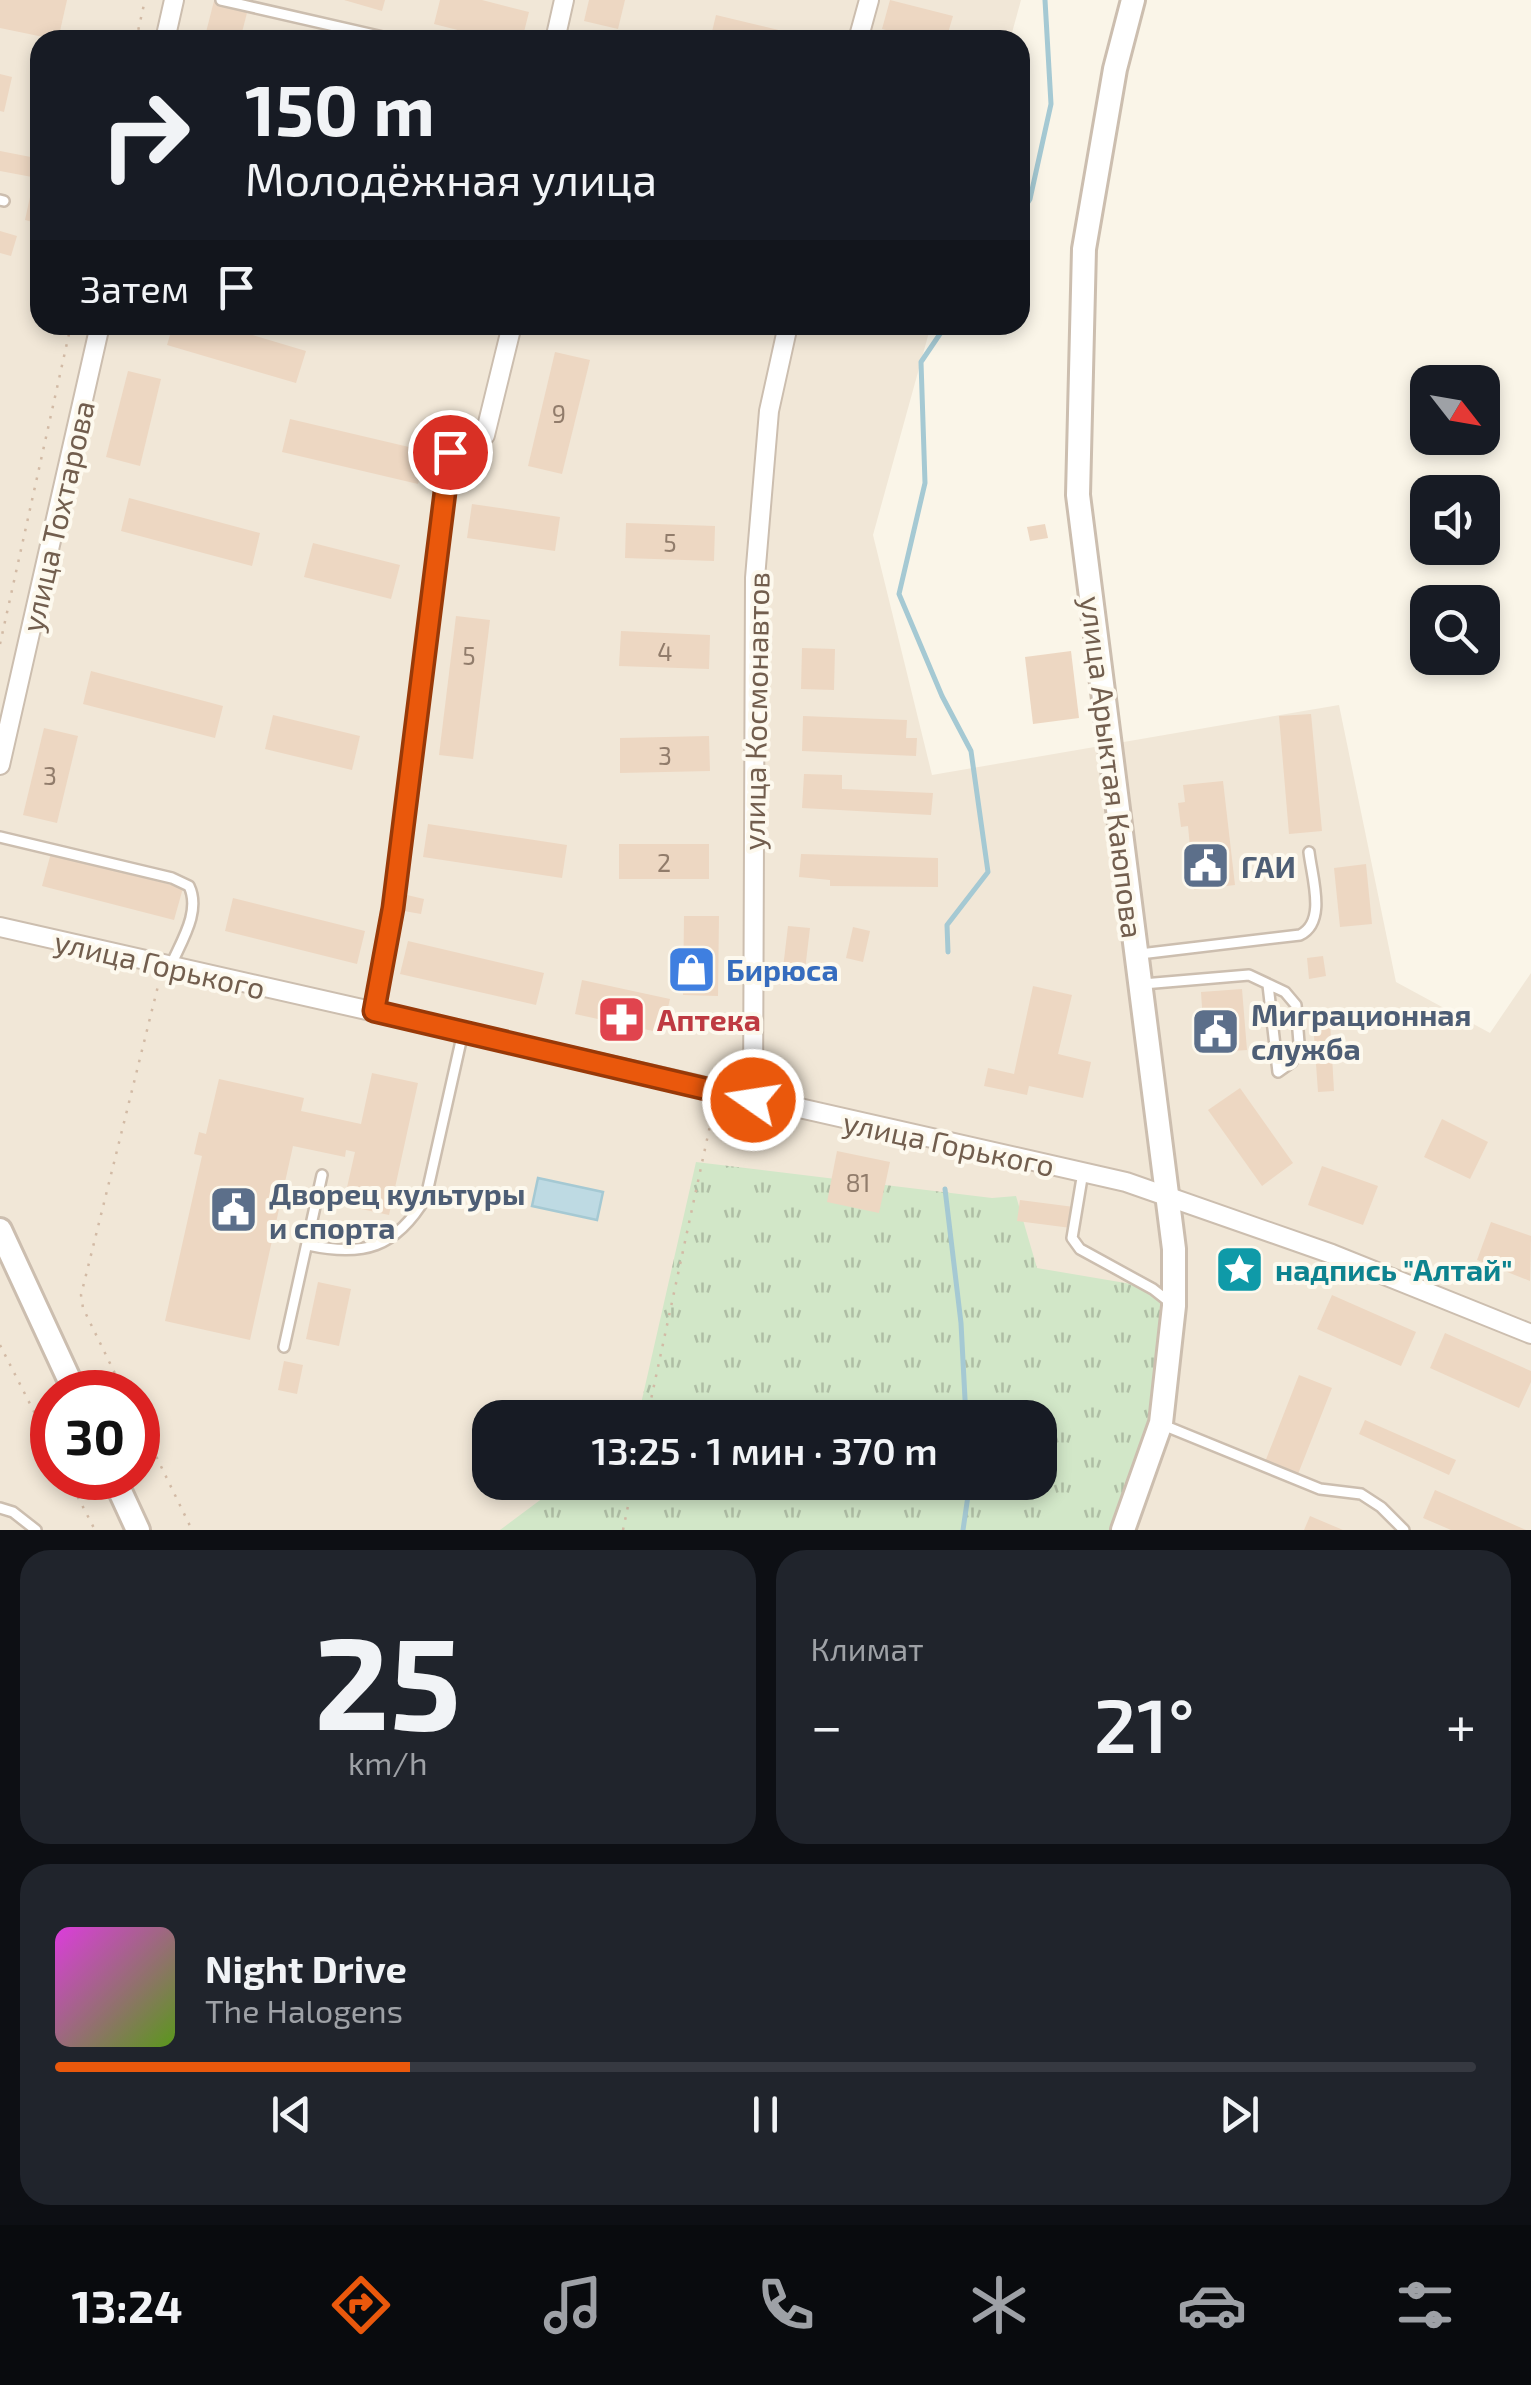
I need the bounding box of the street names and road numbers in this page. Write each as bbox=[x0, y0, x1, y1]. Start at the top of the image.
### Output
street label: улица Тохтарова bbox=[13, 397, 102, 635]
street label: улица Космонавтов bbox=[735, 572, 776, 850]
street label: улица Арыктая Каюпова bbox=[1073, 594, 1152, 940]
street label: улица Горького bbox=[51, 922, 269, 1007]
street label: улица Горького bbox=[840, 1103, 1058, 1184]

